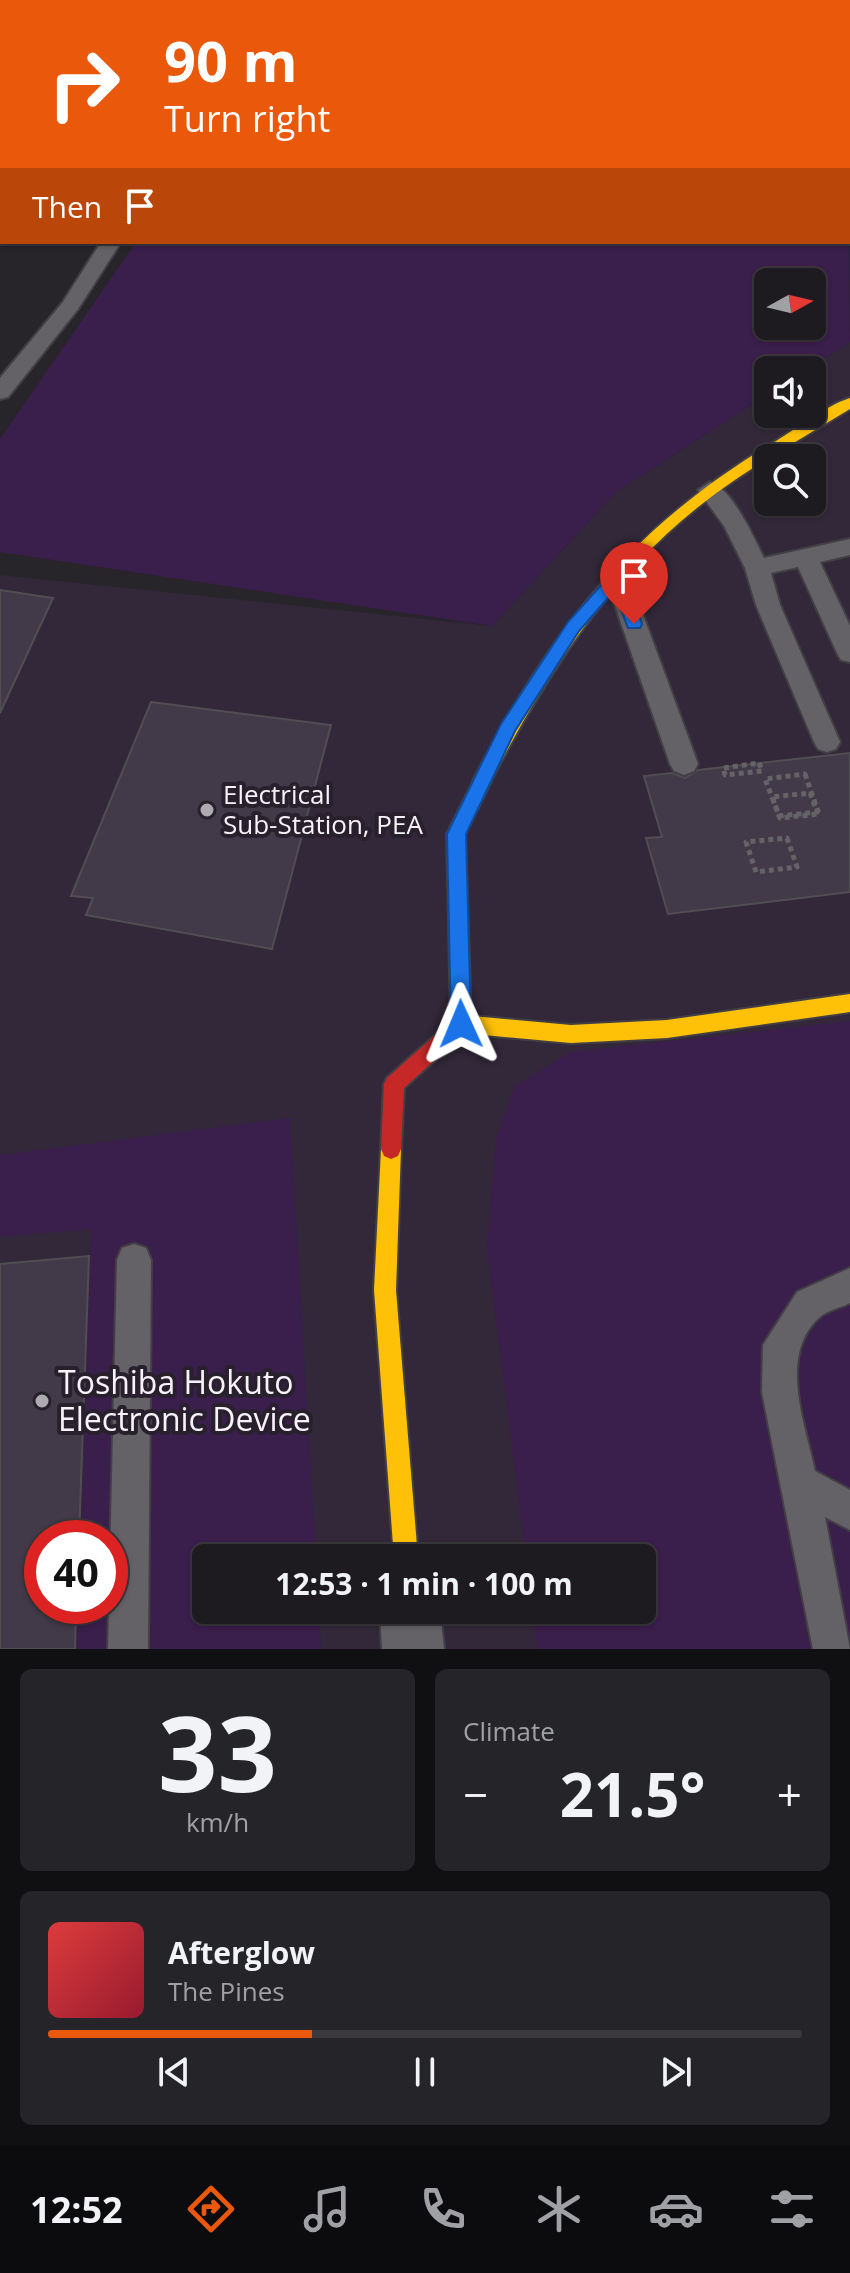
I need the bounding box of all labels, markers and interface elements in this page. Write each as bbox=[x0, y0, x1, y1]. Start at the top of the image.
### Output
text: 90 m bbox=[164, 22, 298, 98]
icon: right bbox=[32, 32, 136, 136]
text: Turn right bbox=[164, 94, 330, 143]
icon: arrive bbox=[118, 184, 162, 228]
text: Then bbox=[32, 186, 102, 227]
north arrow bbox=[754, 268, 826, 340]
map controls bbox=[754, 268, 826, 516]
button: sound bbox=[754, 356, 826, 428]
button: search bbox=[754, 444, 826, 516]
pin bbox=[600, 542, 668, 624]
icon: arrive bbox=[612, 554, 656, 598]
place label: Electrical Sub-Station, PEA bbox=[223, 776, 423, 842]
marker: Electrical Sub-Station, PEA bbox=[198, 801, 216, 819]
position arrow bbox=[419, 982, 503, 1066]
place label: Toshiba Hokuto Electronic Device bbox=[58, 1360, 311, 1440]
marker: Toshiba Hokuto Electronic Device bbox=[33, 1392, 51, 1410]
speed limit sign: 40 bbox=[24, 1520, 128, 1624]
text: 12:53 · 1 min · 100 m bbox=[275, 1563, 573, 1604]
text: 33 bbox=[158, 1681, 277, 1822]
text: Climate bbox=[463, 1713, 555, 1749]
text: 21.5° bbox=[560, 1753, 705, 1835]
text: − bbox=[463, 1764, 488, 1824]
text: + bbox=[777, 1764, 802, 1824]
text: km/h bbox=[186, 1804, 249, 1840]
text: Afterglow bbox=[168, 1932, 315, 1973]
text: The Pines bbox=[168, 1973, 285, 2009]
icon: previous bbox=[152, 2050, 196, 2094]
icon: pause bbox=[403, 2050, 447, 2094]
icon: next bbox=[654, 2050, 698, 2094]
icon: directions bbox=[183, 2181, 239, 2237]
icon: music bbox=[299, 2181, 355, 2237]
icon: phone bbox=[415, 2181, 471, 2237]
icon: climate bbox=[531, 2181, 587, 2237]
icon: car bbox=[648, 2181, 704, 2237]
icon: filters bbox=[764, 2181, 820, 2237]
text: 12:52 bbox=[30, 2185, 123, 2234]

